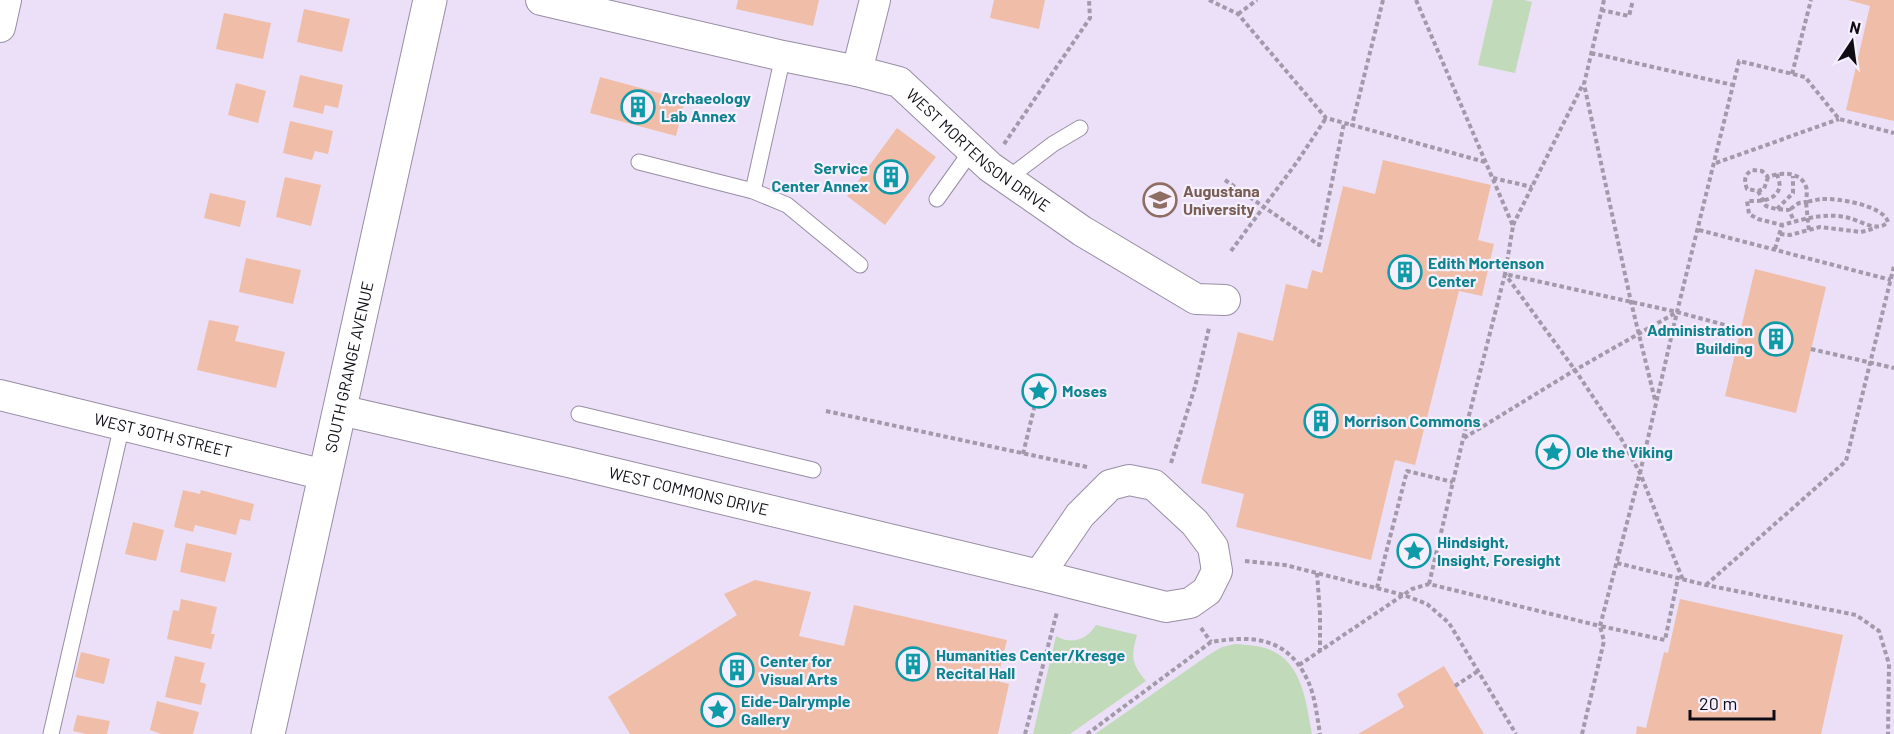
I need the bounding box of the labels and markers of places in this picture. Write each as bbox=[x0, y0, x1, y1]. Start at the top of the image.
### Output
place label: Archaeology Lab Annex bbox=[661, 88, 751, 125]
building icon: Archaeology Lab Annex bbox=[620, 89, 656, 125]
place label: Service Center Annex bbox=[772, 158, 868, 195]
building icon: Service Center Annex bbox=[873, 159, 909, 195]
place label: Augustana University bbox=[1183, 181, 1260, 218]
school or university icon: Augustana University bbox=[1142, 182, 1178, 218]
place label: Edith Mortenson Center bbox=[1428, 253, 1544, 290]
building icon: Edith Mortenson Center bbox=[1387, 254, 1423, 290]
place label: Administration Building bbox=[1647, 320, 1753, 357]
building icon: Administration Building bbox=[1758, 321, 1794, 357]
place icon: Moses bbox=[1021, 373, 1057, 409]
place label: Moses bbox=[1062, 381, 1107, 400]
building icon: Morrison Commons bbox=[1303, 403, 1339, 439]
place label: Morrison Commons bbox=[1344, 411, 1481, 430]
place icon: Ole the Viking bbox=[1535, 434, 1571, 470]
place label: Ole the Viking bbox=[1576, 442, 1673, 461]
place label: Hindsight, Insight, Foresight bbox=[1437, 532, 1561, 569]
place icon: Hindsight, Insight, Foresight bbox=[1396, 533, 1432, 569]
place label: Humanities Center/Kresge Recital Hall bbox=[936, 645, 1126, 682]
building icon: Humanities Center/Kresge Recital Hall bbox=[895, 646, 931, 682]
place label: Center for Visual Arts bbox=[760, 651, 837, 688]
building icon: Center for Visual Arts bbox=[719, 652, 755, 688]
place label: Eide-Dalrymple Gallery bbox=[741, 691, 851, 728]
place icon: Eide-Dalrymple Gallery bbox=[700, 692, 736, 728]

